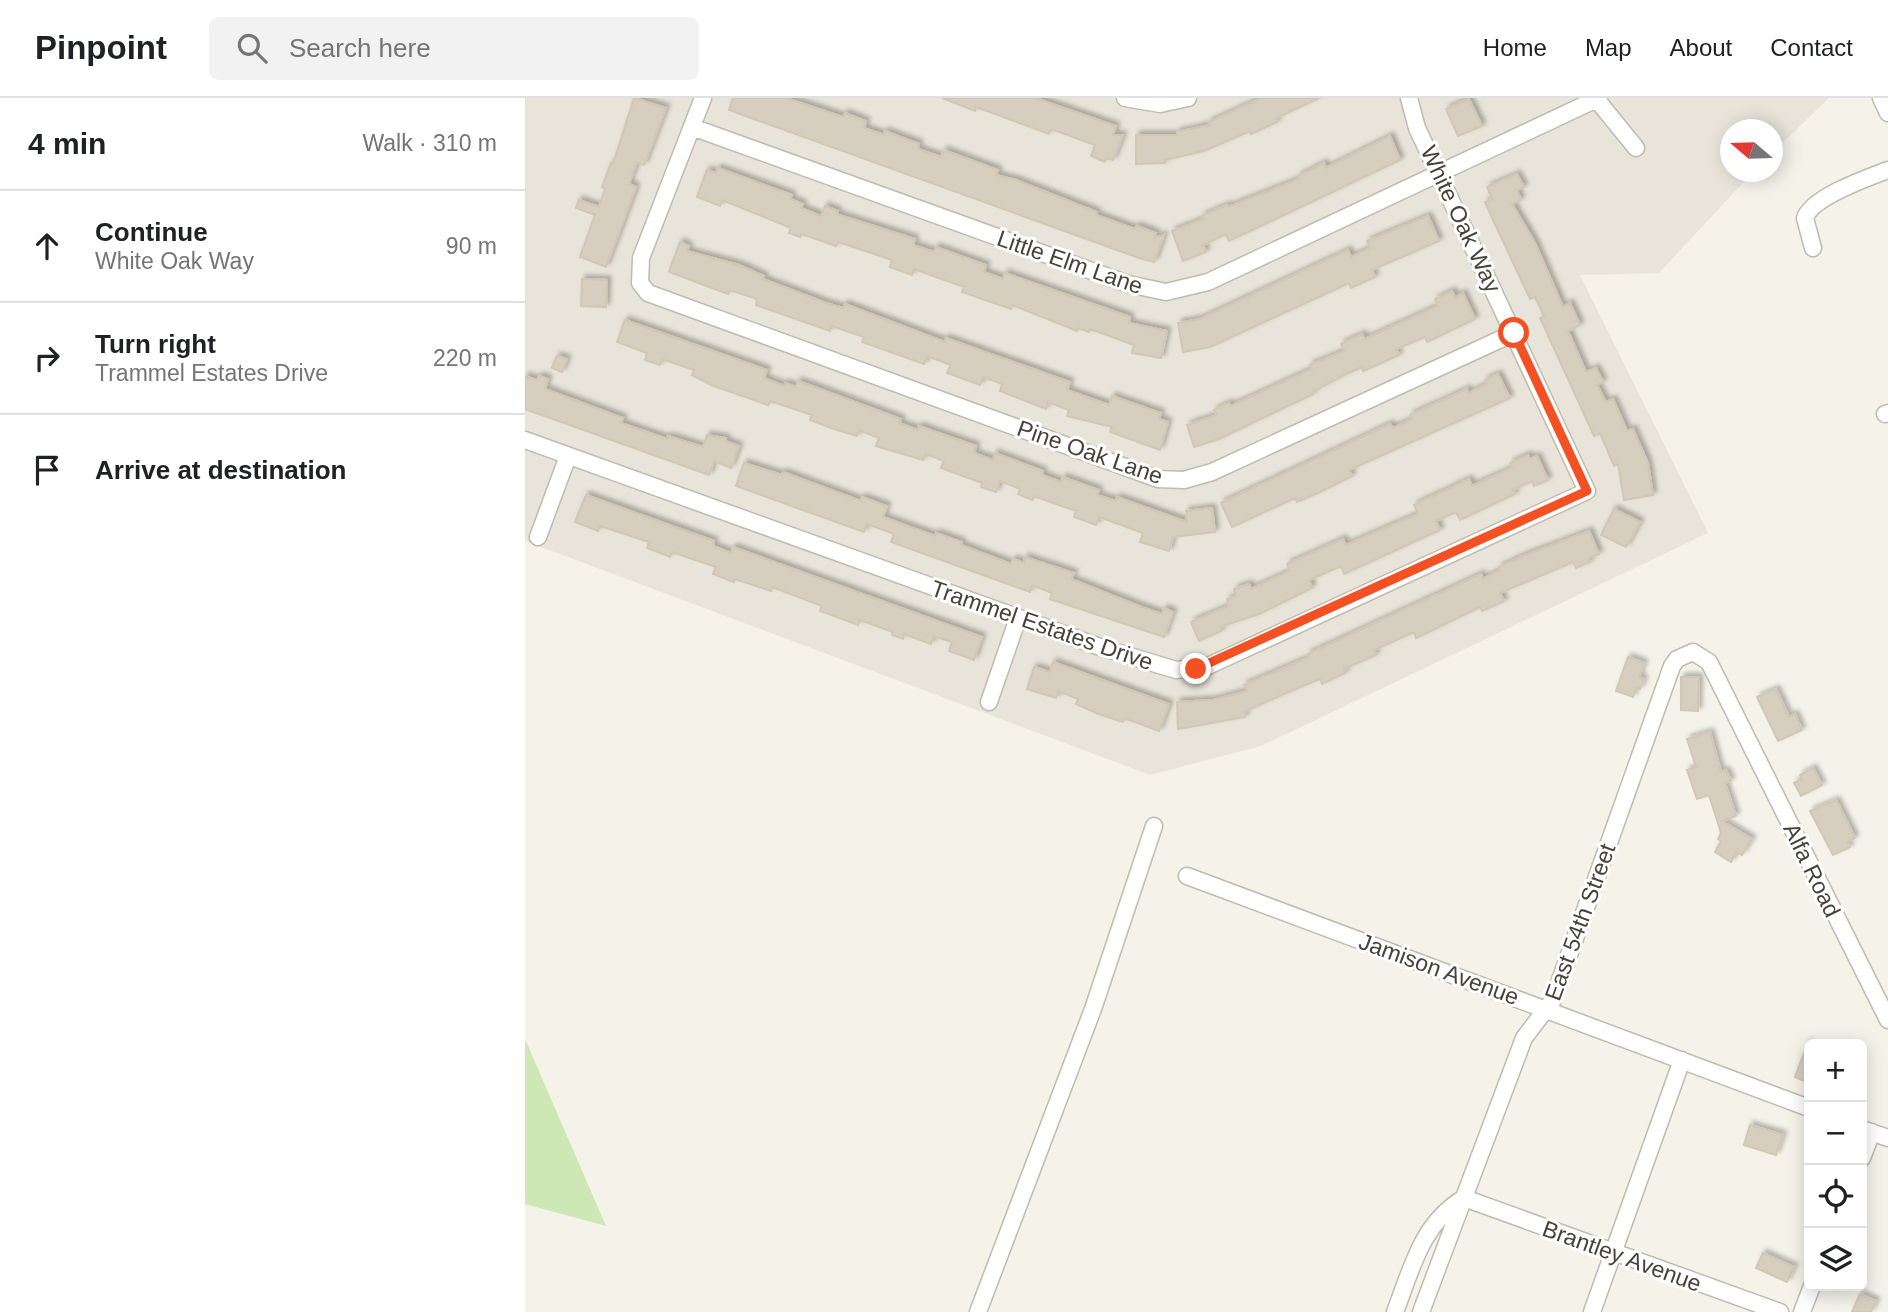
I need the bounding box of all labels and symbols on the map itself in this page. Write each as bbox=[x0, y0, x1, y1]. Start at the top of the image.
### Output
north arrow bbox=[1720, 119, 1783, 182]
street label: White Oak Way bbox=[1416, 141, 1507, 297]
street label: Little Elm Lane bbox=[994, 225, 1146, 299]
route start bbox=[1498, 317, 1529, 348]
street label: Pine Oak Lane bbox=[1014, 415, 1166, 489]
street label: Trammel Estates Drive bbox=[928, 575, 1156, 675]
route end bbox=[1180, 653, 1211, 684]
street label: Alfa Road bbox=[1778, 819, 1846, 921]
street label: East 54th Street bbox=[1540, 839, 1621, 1004]
street label: Jamison Avenue bbox=[1355, 928, 1523, 1010]
street label: Brantley Avenue bbox=[1539, 1215, 1705, 1297]

